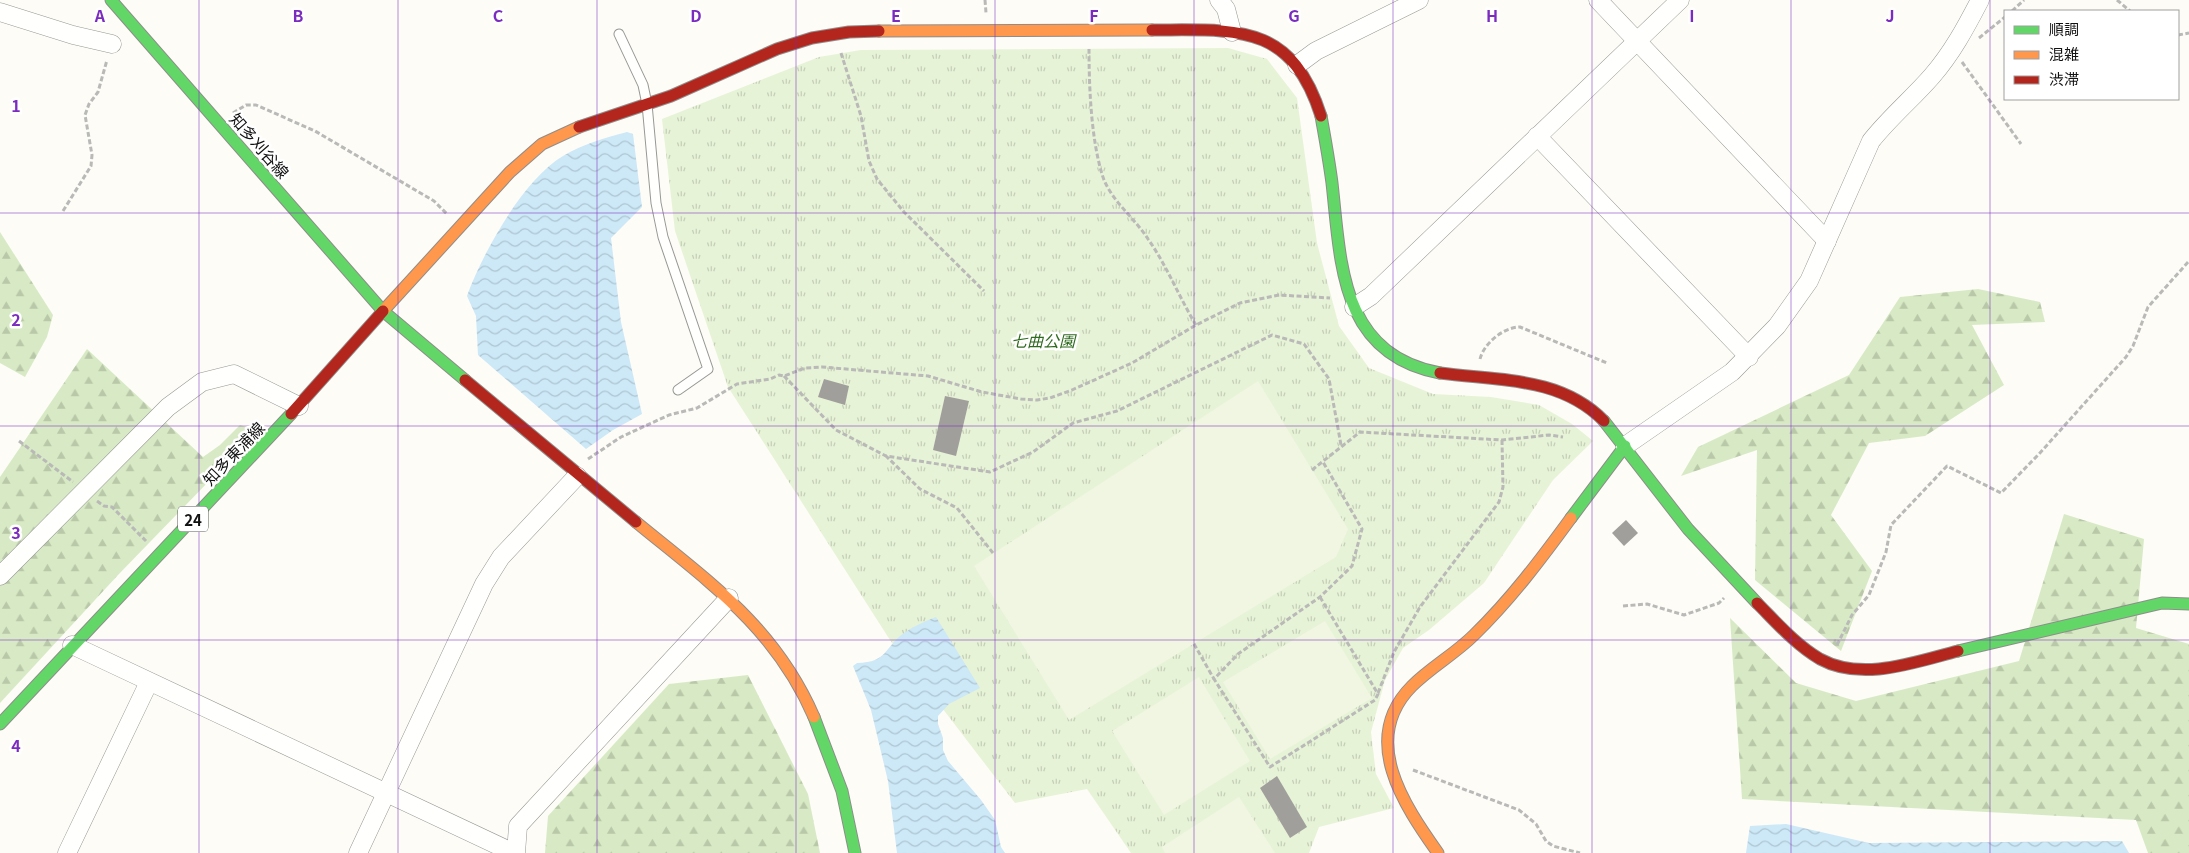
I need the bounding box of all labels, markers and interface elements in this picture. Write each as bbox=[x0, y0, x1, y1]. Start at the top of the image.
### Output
text: A bbox=[94, 3, 106, 27]
text: B bbox=[293, 3, 304, 27]
text: C bbox=[493, 3, 504, 27]
text: D bbox=[690, 3, 702, 27]
text: E bbox=[891, 3, 901, 27]
text: F bbox=[1089, 3, 1099, 27]
text: G bbox=[1288, 3, 1300, 27]
text: H bbox=[1486, 3, 1498, 27]
text: I bbox=[1689, 3, 1695, 27]
text: J bbox=[1885, 3, 1895, 27]
legend bbox=[2004, 10, 2179, 100]
text: 順調 bbox=[2049, 18, 2079, 39]
text: 混雑 bbox=[2049, 43, 2079, 64]
text: 渋滞 bbox=[2049, 68, 2079, 89]
text: 1 bbox=[11, 93, 21, 117]
street label: 知多刈谷線 bbox=[225, 107, 295, 183]
text: 2 bbox=[11, 307, 21, 331]
park label: 七曲公園 bbox=[1011, 328, 1077, 352]
street label: 知多東浦線 bbox=[197, 416, 269, 490]
road number: 24 bbox=[178, 506, 208, 532]
text: 3 bbox=[11, 520, 21, 544]
text: 4 bbox=[11, 733, 21, 757]

